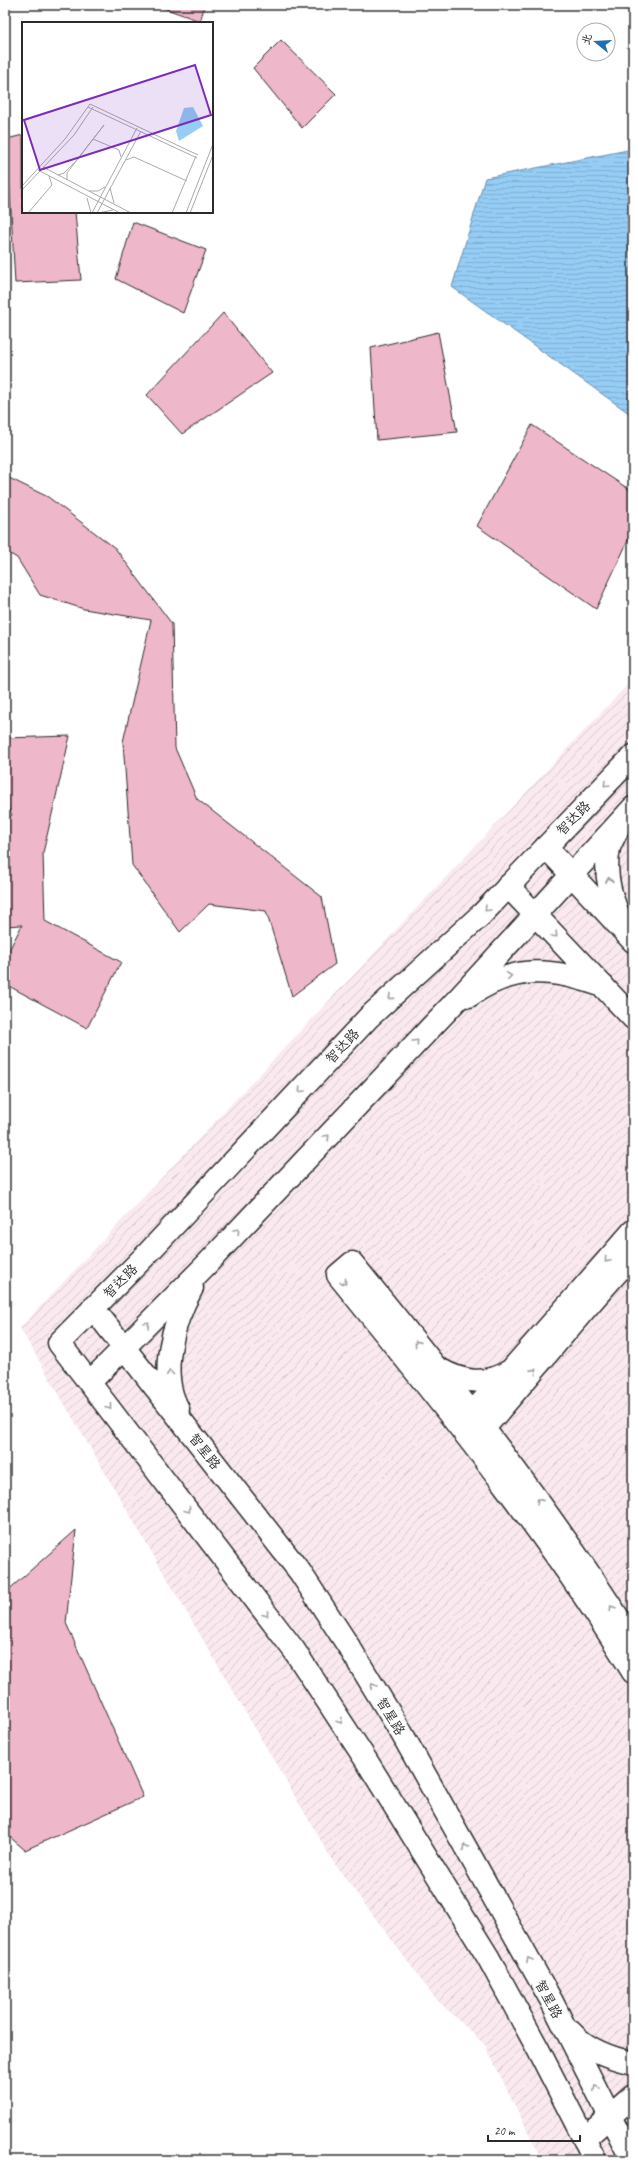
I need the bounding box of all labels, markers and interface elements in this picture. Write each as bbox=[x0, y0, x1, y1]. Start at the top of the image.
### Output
inset map bbox=[22, 22, 213, 213]
north arrow bbox=[576, 22, 616, 62]
text: 北 bbox=[578, 32, 595, 46]
one-way arrow bbox=[603, 779, 611, 787]
street label: 智达路 bbox=[553, 797, 594, 839]
one-way arrow bbox=[605, 877, 614, 883]
one-way arrow bbox=[484, 904, 492, 912]
one-way arrow bbox=[550, 930, 557, 937]
one-way arrow bbox=[506, 972, 512, 981]
one-way arrow bbox=[389, 992, 396, 999]
street label: 智达路 bbox=[322, 1025, 363, 1067]
one-way arrow bbox=[411, 1039, 419, 1047]
one-way arrow bbox=[298, 1085, 306, 1093]
one-way arrow bbox=[322, 1134, 330, 1142]
one-way arrow bbox=[233, 1228, 240, 1236]
one-way arrow bbox=[605, 1255, 612, 1263]
street label: 智达路 bbox=[99, 1260, 141, 1302]
one-way arrow bbox=[339, 1278, 346, 1285]
one-way arrow bbox=[142, 1322, 150, 1329]
one-way arrow bbox=[414, 1340, 421, 1347]
one-way arrow bbox=[530, 1368, 537, 1375]
one-way arrow bbox=[165, 1370, 174, 1376]
one-way arrow bbox=[104, 1402, 111, 1409]
street label: 智星路 bbox=[185, 1430, 224, 1473]
one-way arrow bbox=[536, 1498, 544, 1505]
one-way arrow bbox=[183, 1506, 191, 1513]
one-way arrow bbox=[610, 1605, 617, 1612]
one-way arrow bbox=[262, 1609, 269, 1616]
one-way arrow bbox=[370, 1683, 377, 1690]
street label: 智星路 bbox=[372, 1694, 409, 1739]
one-way arrow bbox=[335, 1717, 343, 1724]
one-way arrow bbox=[463, 1844, 470, 1851]
one-way arrow bbox=[526, 1957, 533, 1964]
street label: 智星路 bbox=[531, 1977, 566, 2022]
one-way arrow bbox=[593, 2085, 600, 2092]
scale bar bbox=[488, 2117, 580, 2143]
text: 20 m bbox=[494, 2123, 516, 2139]

